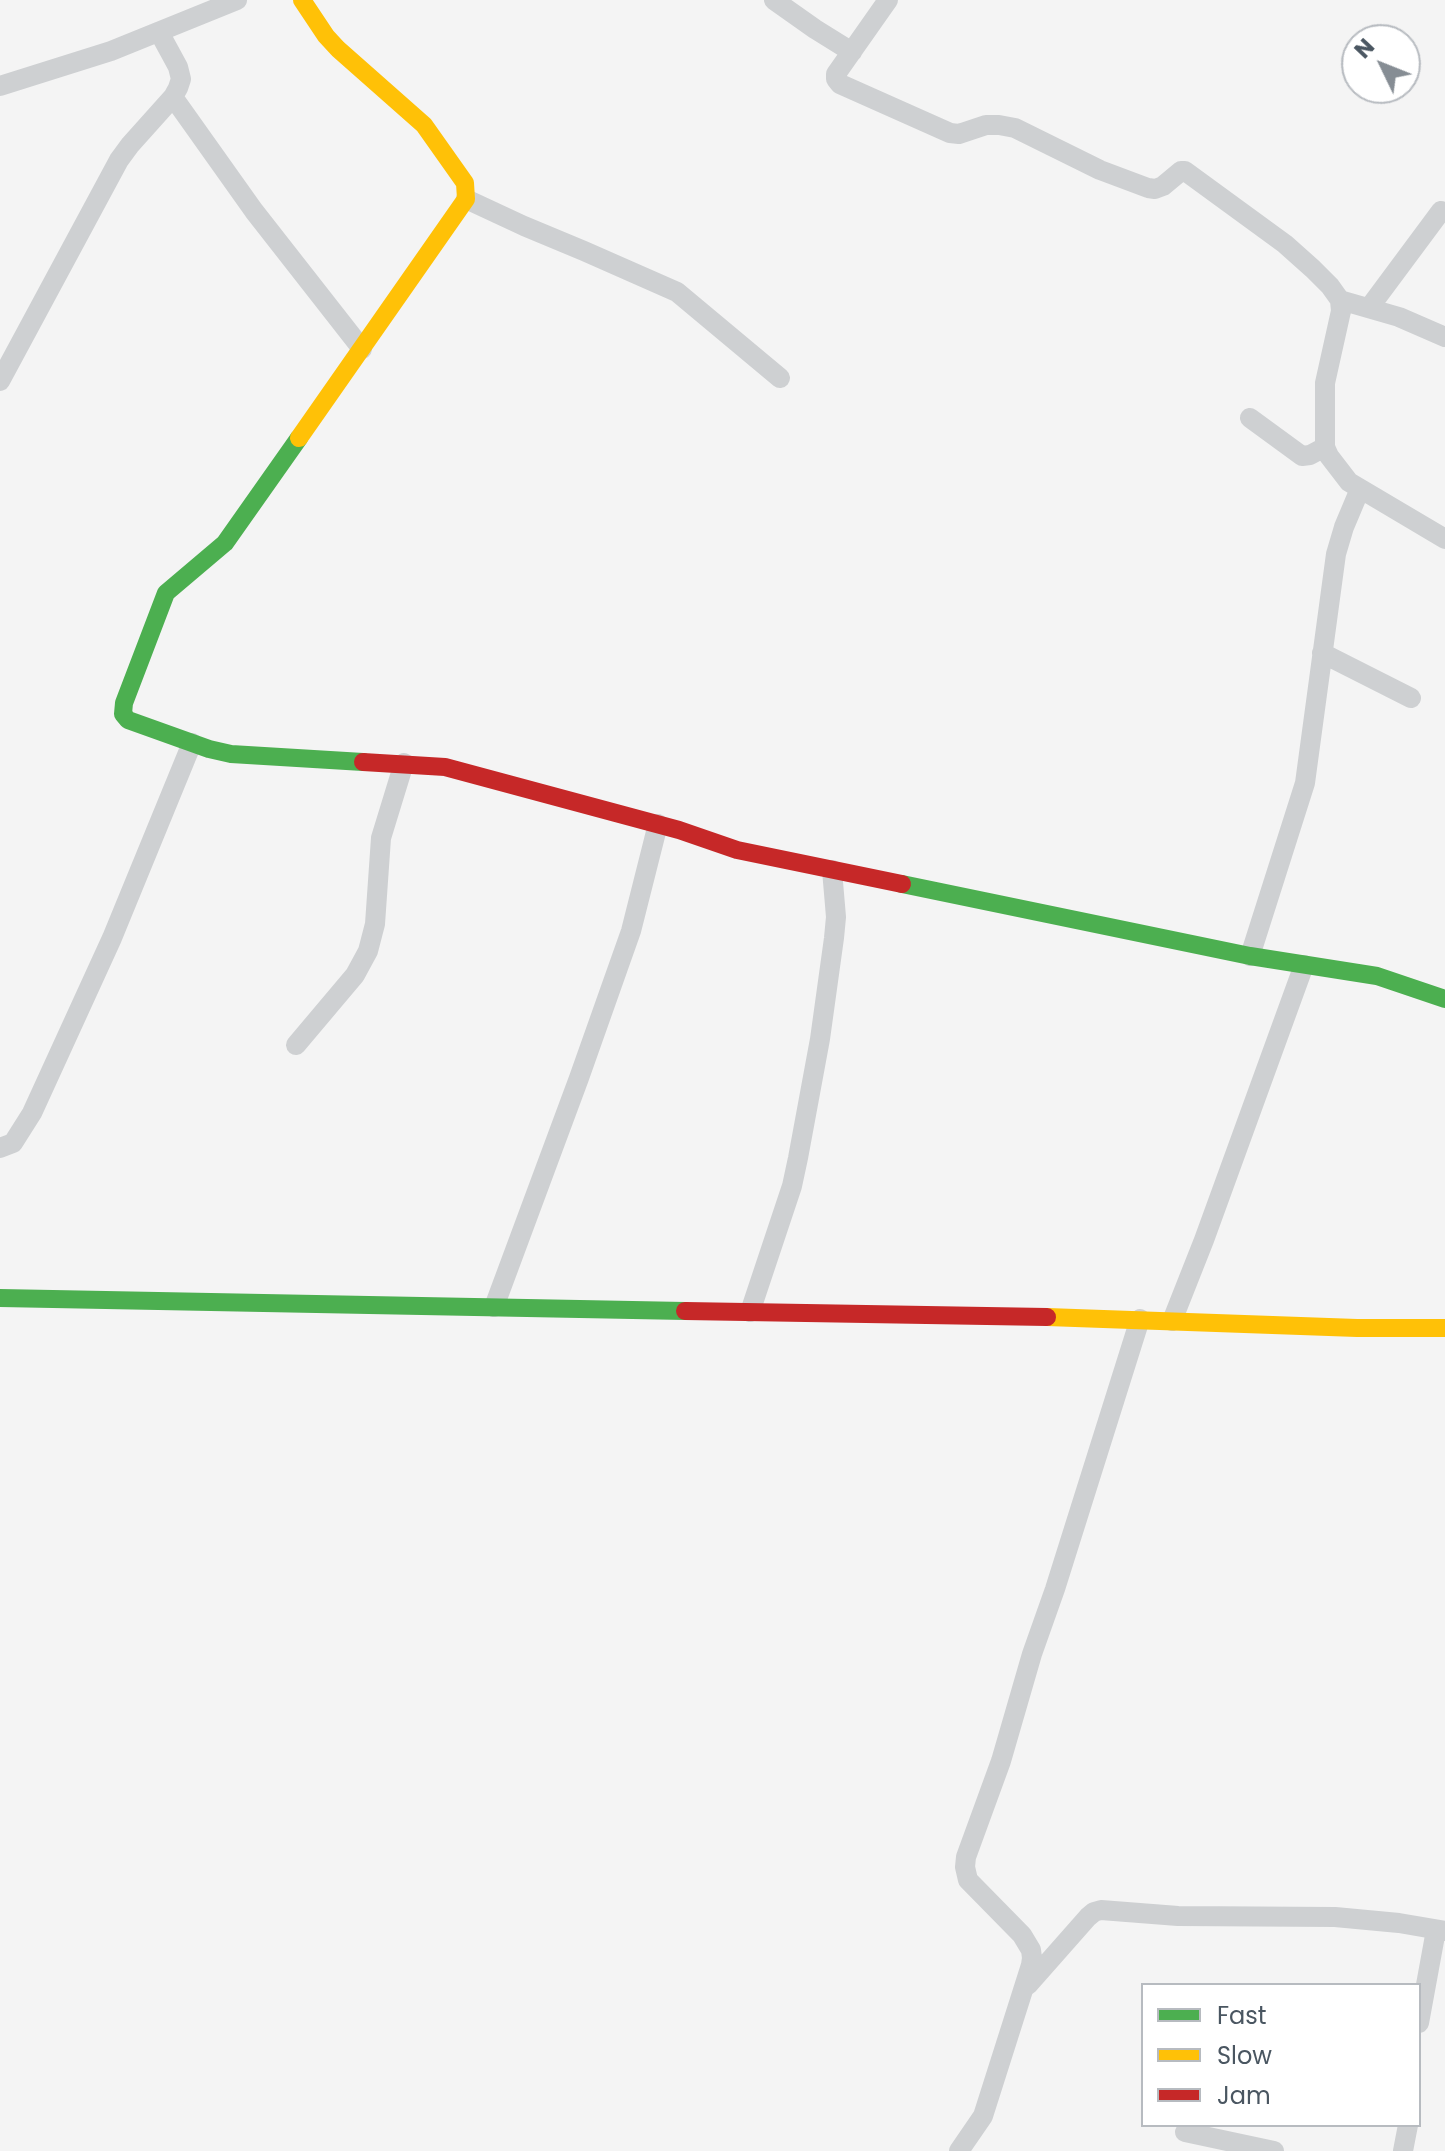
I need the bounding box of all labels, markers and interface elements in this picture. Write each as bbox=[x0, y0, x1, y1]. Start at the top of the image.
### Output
north arrow bbox=[1341, 24, 1421, 104]
text: N bbox=[1348, 32, 1382, 65]
legend bbox=[1141, 1983, 1421, 2127]
text: Fast bbox=[1217, 1999, 1267, 2032]
text: Slow bbox=[1217, 2039, 1272, 2072]
text: Jam bbox=[1217, 2079, 1271, 2112]

